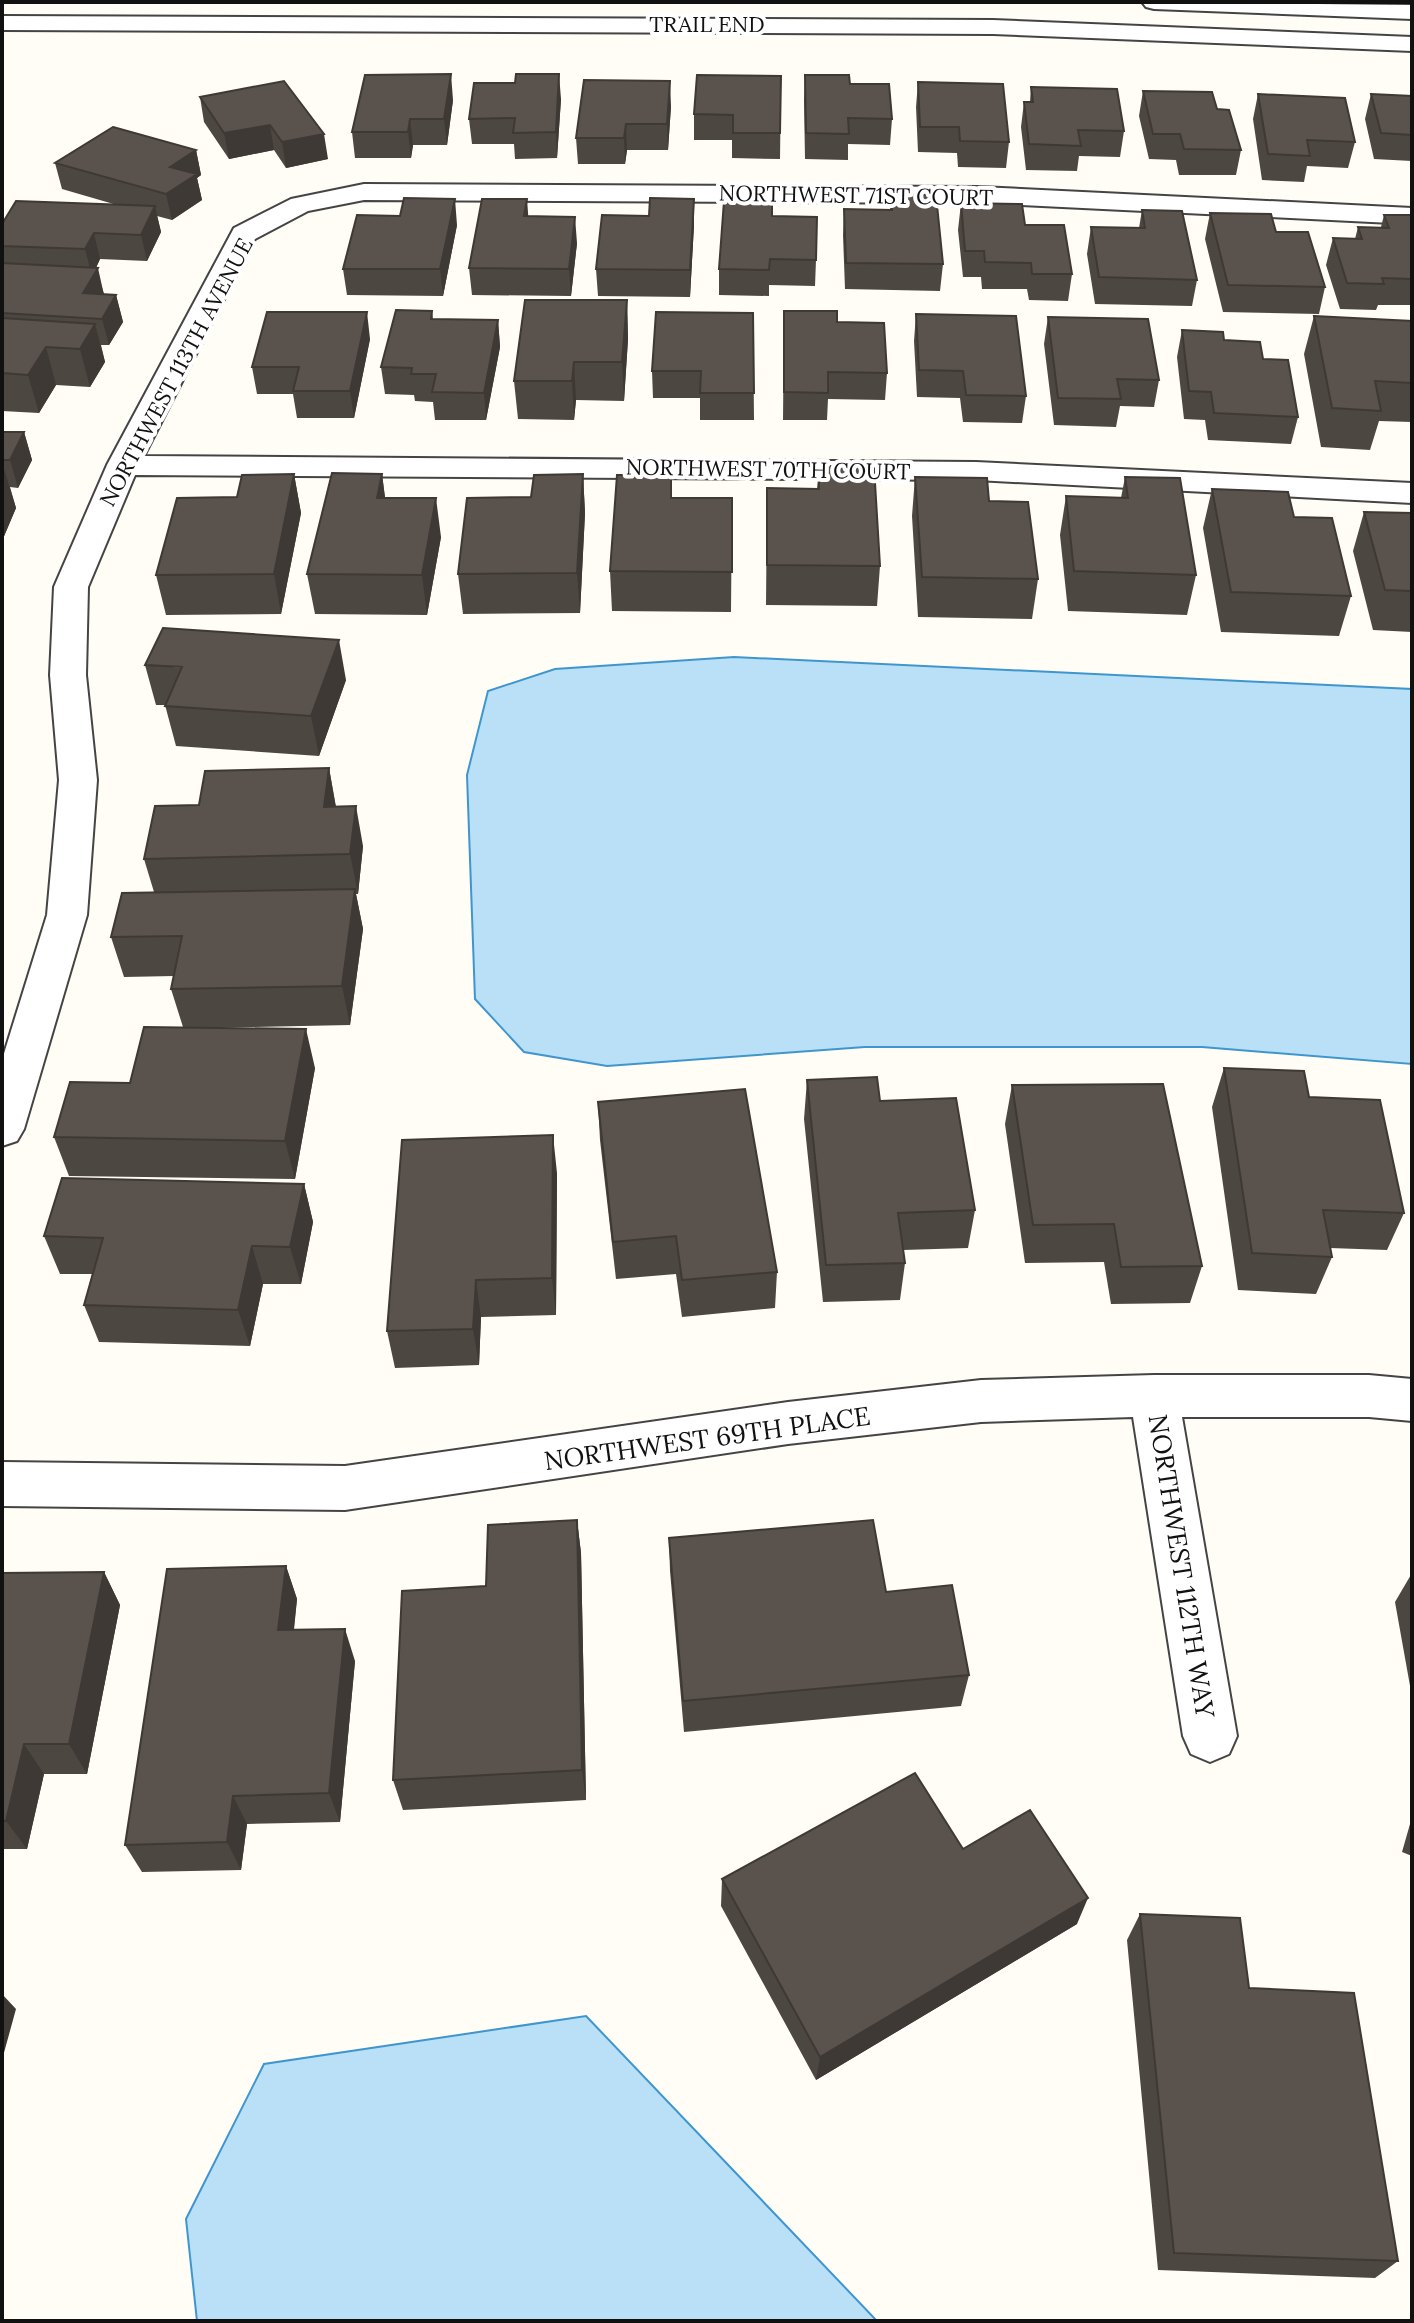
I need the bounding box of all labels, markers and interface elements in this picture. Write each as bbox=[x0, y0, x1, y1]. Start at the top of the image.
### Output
street label: TRAIL END bbox=[649, 10, 765, 38]
street label: NORTHWEST 71ST COURT bbox=[718, 179, 994, 211]
street label: NORTHWEST 113TH AVENUE bbox=[93, 233, 259, 511]
street label: NORTHWEST 70TH COURT bbox=[625, 453, 911, 485]
street label: NORTHWEST 69TH PLACE bbox=[542, 1399, 872, 1477]
street label: NORTHWEST 112TH WAY bbox=[1142, 1412, 1222, 1721]

